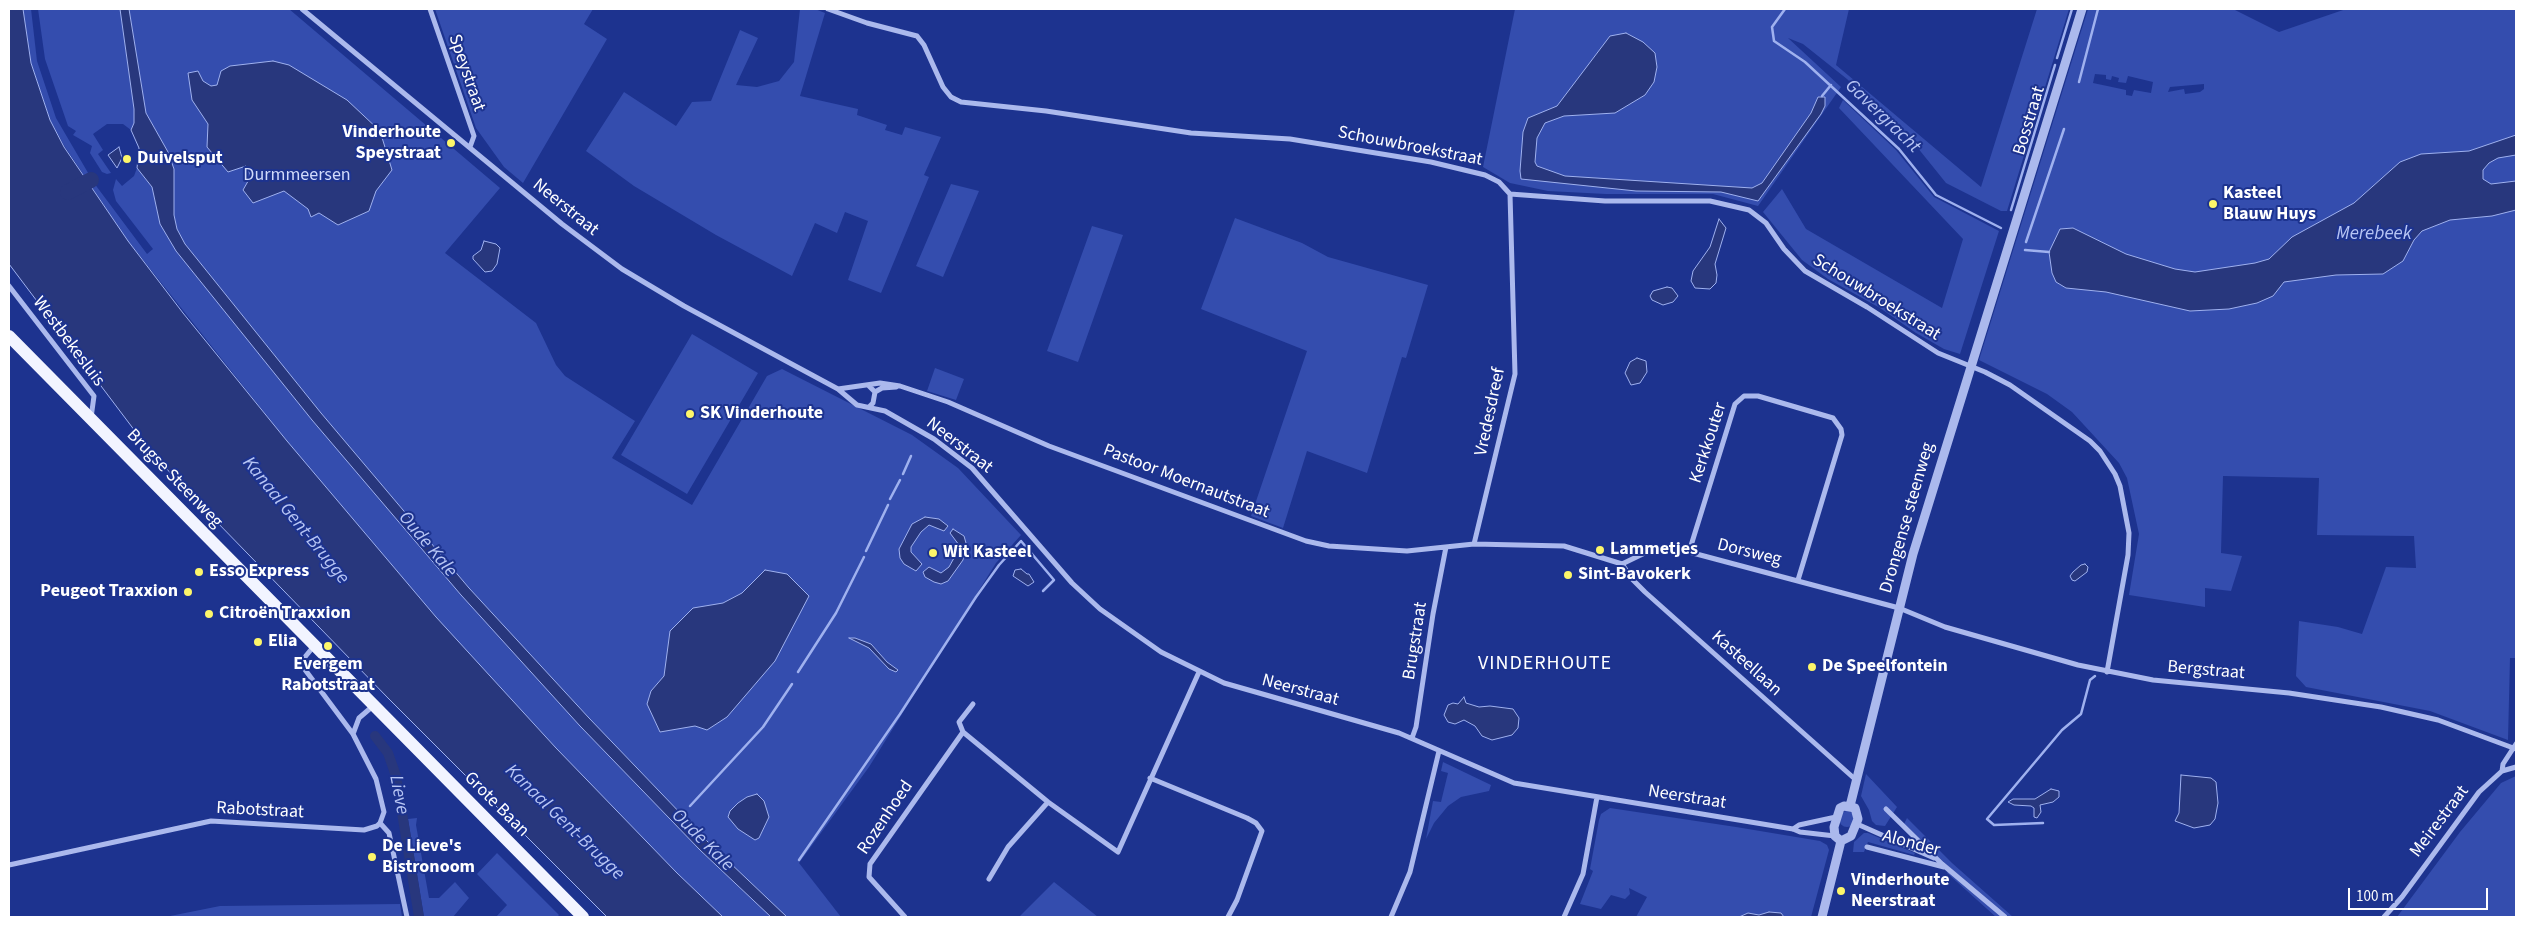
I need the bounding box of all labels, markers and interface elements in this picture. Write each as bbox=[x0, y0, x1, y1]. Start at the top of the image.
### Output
street label: Speystraat bbox=[443, 32, 489, 114]
water label: Gavergracht bbox=[1840, 75, 1924, 159]
street label: Bosstraat bbox=[2009, 84, 2051, 158]
place label: Vinderhoute Speystraat bbox=[343, 122, 441, 164]
street label: Schouwbroekstraat bbox=[1336, 122, 1484, 172]
marker: Vinderhoute Speystraat bbox=[445, 137, 457, 149]
place label: Duivelsput bbox=[137, 148, 223, 170]
marker: Duivelsput bbox=[121, 153, 133, 165]
park label: Durmmeersen bbox=[243, 165, 351, 187]
street label: Neerstraat bbox=[528, 175, 602, 241]
place label: Kasteel Blauw Huys bbox=[2223, 183, 2316, 225]
marker: Kasteel Blauw Huys bbox=[2207, 198, 2219, 210]
water label: Merebeek bbox=[2336, 224, 2412, 246]
street label: Schouwbroekstraat bbox=[1808, 250, 1944, 346]
street label: Westbekesluis bbox=[27, 293, 109, 391]
street label: Vredesdreef bbox=[1471, 366, 1511, 458]
street label: Kerkkouter bbox=[1686, 400, 1732, 486]
place label: SK Vinderhoute bbox=[700, 403, 823, 425]
marker: SK Vinderhoute bbox=[684, 408, 696, 420]
street label: Neerstraat bbox=[921, 413, 997, 479]
street label: Brugse Steenweg bbox=[121, 425, 227, 533]
street label: Pastoor Moernautstraat bbox=[1100, 440, 1272, 524]
street label: Drongense steenweg bbox=[1876, 440, 1940, 596]
water label: Kanaal Gent-Brugge bbox=[237, 453, 353, 589]
water label: Oude Kale bbox=[393, 507, 461, 583]
street label: Dorsweg bbox=[1715, 535, 1783, 571]
place label: Lammetjes bbox=[1610, 539, 1698, 561]
place label: Wit Kasteel bbox=[943, 542, 1032, 564]
marker: Lammetjes bbox=[1594, 544, 1606, 556]
marker: Wit Kasteel bbox=[927, 547, 939, 559]
place label: Esso Express bbox=[209, 561, 309, 583]
place label: Sint-Bavokerk bbox=[1578, 564, 1691, 586]
marker: Esso Express bbox=[193, 566, 205, 578]
marker: Sint-Bavokerk bbox=[1562, 569, 1574, 581]
place label: Peugeot Traxxion bbox=[40, 581, 178, 603]
marker: Peugeot Traxxion bbox=[182, 586, 194, 598]
street label: Brugstraat bbox=[1399, 600, 1433, 682]
place label: Citroën Traxxion bbox=[219, 603, 351, 625]
marker: Citroën Traxxion bbox=[203, 608, 215, 620]
street label: Kasteellaan bbox=[1706, 627, 1786, 701]
place label: Elia bbox=[268, 631, 297, 653]
marker: Elia bbox=[252, 636, 264, 648]
marker: Evergem Rabotstraat bbox=[322, 640, 334, 652]
district label: VINDERHOUTE bbox=[1477, 653, 1613, 677]
place label: Evergem Rabotstraat bbox=[281, 654, 375, 696]
place label: De Speelfontein bbox=[1822, 656, 1948, 678]
street label: Bergstraat bbox=[2166, 657, 2246, 685]
marker: De Speelfontein bbox=[1806, 661, 1818, 673]
street label: Neerstraat bbox=[1259, 670, 1341, 712]
water label: Kanaal Gent-Brugge bbox=[499, 760, 629, 886]
street label: Grote Baan bbox=[459, 768, 533, 842]
water label: Lieve bbox=[383, 773, 413, 817]
street label: Rozenhoed bbox=[853, 777, 919, 859]
street label: Neerstraat bbox=[1646, 781, 1728, 815]
street label: Meirestraat bbox=[2406, 782, 2474, 862]
street label: Rabotstraat bbox=[216, 798, 304, 824]
water label: Oude Kale bbox=[666, 805, 738, 877]
street label: Alonder bbox=[1880, 826, 1942, 862]
place label: De Lieve's Bistronoom bbox=[382, 836, 475, 879]
marker: De Lieve's Bistronoom bbox=[366, 851, 378, 863]
place label: Vinderhoute Neerstraat bbox=[1851, 870, 1949, 912]
scale bar bbox=[2350, 878, 2490, 910]
marker: Vinderhoute Neerstraat bbox=[1835, 885, 1847, 897]
text: 100 m bbox=[2356, 886, 2394, 907]

